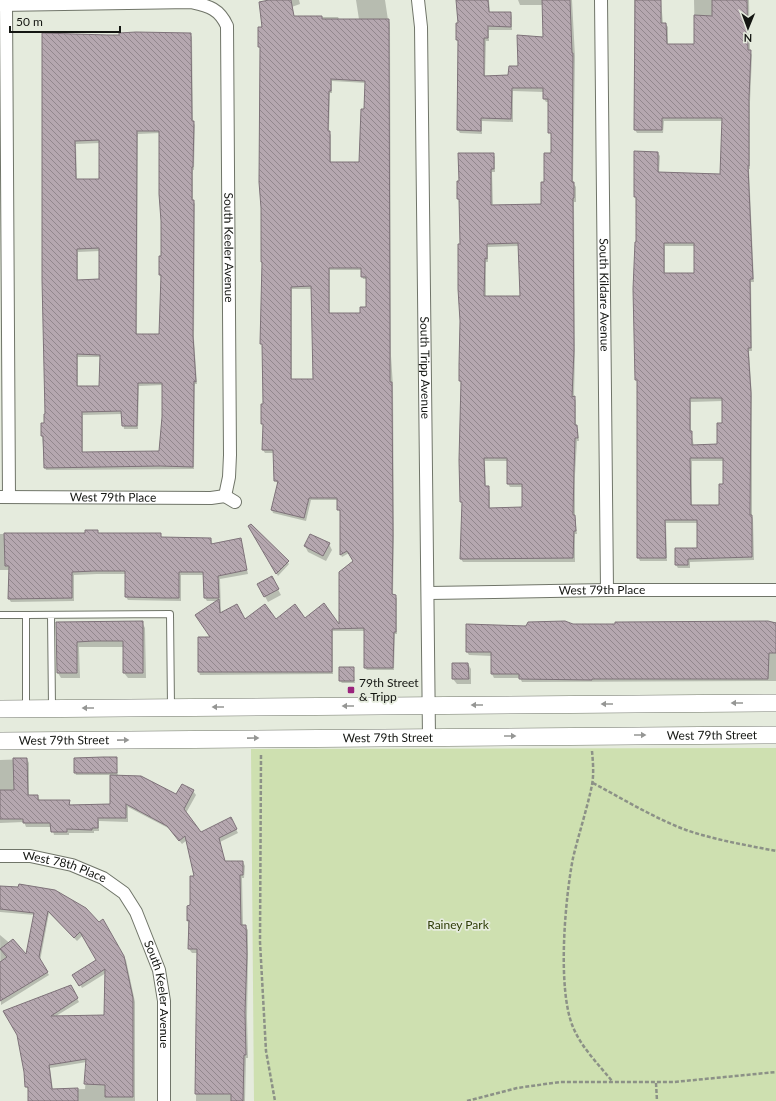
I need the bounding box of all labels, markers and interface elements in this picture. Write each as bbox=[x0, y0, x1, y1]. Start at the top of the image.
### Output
scale bar bbox=[10, 8, 120, 34]
north arrow bbox=[728, 8, 768, 48]
text: 50 m bbox=[16, 14, 43, 29]
text: N bbox=[743, 32, 752, 45]
street label: South Keeler Avenue bbox=[221, 192, 237, 303]
street label: South Kildare Avenue bbox=[596, 238, 613, 352]
street label: South Tripp Avenue bbox=[417, 316, 433, 419]
street label: West 79th Place bbox=[70, 489, 156, 505]
street label: West 79th Place bbox=[559, 582, 645, 598]
place label: 79th Street & Tripp bbox=[359, 675, 419, 704]
marker: 79th Street & Tripp bbox=[346, 685, 356, 695]
one-way arrow bbox=[730, 700, 743, 706]
one-way arrow bbox=[600, 701, 613, 707]
one-way arrow bbox=[470, 702, 483, 708]
one-way arrow bbox=[341, 703, 354, 709]
one-way arrow bbox=[211, 704, 224, 710]
one-way arrow bbox=[81, 705, 94, 711]
street label: West 79th Street bbox=[667, 727, 758, 743]
street label: West 79th Street bbox=[343, 730, 434, 745]
street label: West 79th Street bbox=[19, 732, 110, 748]
one-way arrow bbox=[634, 732, 646, 739]
one-way arrow bbox=[504, 733, 517, 739]
one-way arrow bbox=[247, 735, 260, 741]
one-way arrow bbox=[117, 737, 130, 743]
street label: West 78th Place bbox=[23, 848, 109, 886]
park label: Rainey Park bbox=[427, 917, 490, 932]
street label: South Keeler Avenue bbox=[141, 938, 172, 1048]

